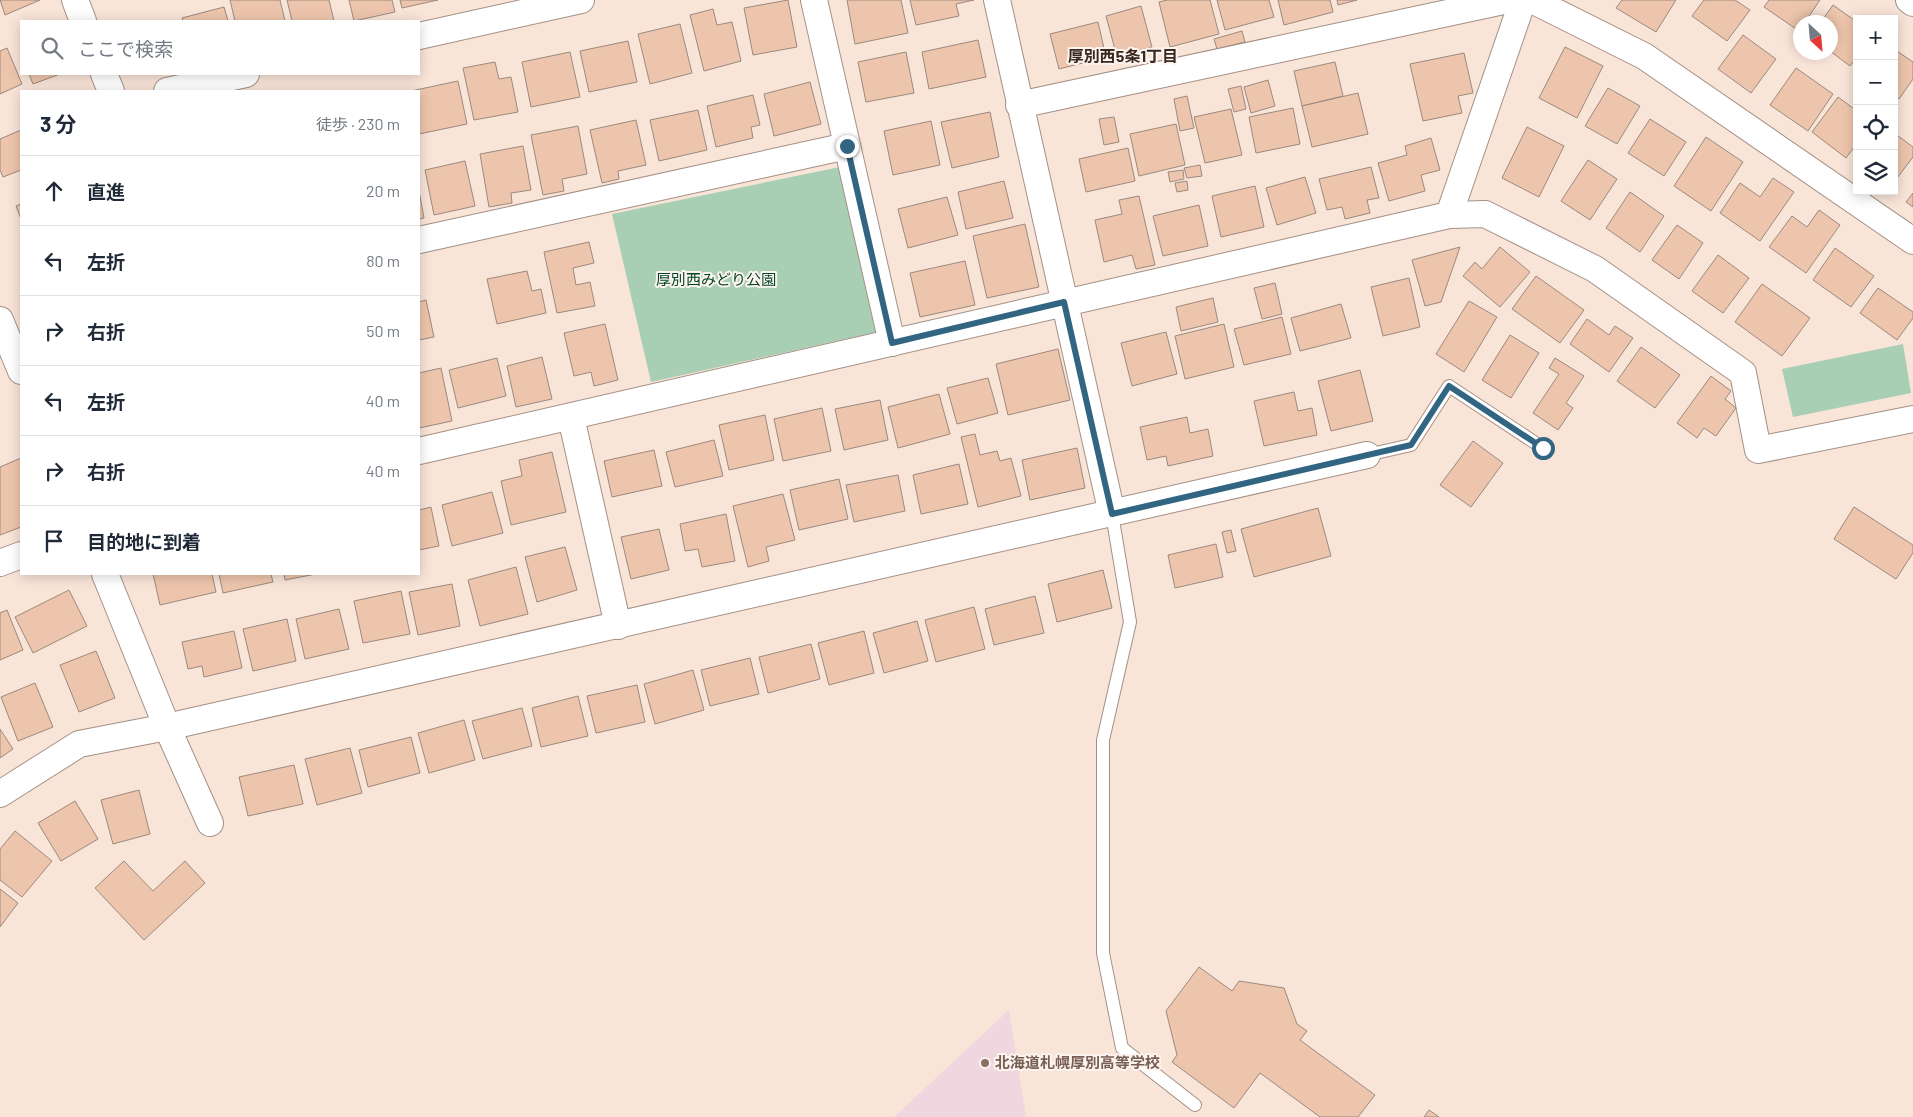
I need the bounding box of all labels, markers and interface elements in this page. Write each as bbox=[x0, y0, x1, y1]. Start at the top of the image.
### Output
north arrow bbox=[1793, 15, 1838, 60]
map controls bbox=[1853, 15, 1898, 195]
button: + bbox=[1853, 15, 1898, 60]
search box bbox=[20, 20, 420, 75]
icon: search bbox=[38, 34, 66, 62]
text: ここで検索 bbox=[78, 37, 173, 60]
district label: 厚別西5条1丁目 bbox=[1068, 46, 1178, 65]
button: − bbox=[1853, 60, 1898, 105]
button: locate bbox=[1853, 105, 1898, 150]
text: 3 分 bbox=[40, 111, 77, 136]
text: 徒歩 · 230 m bbox=[316, 114, 400, 133]
route end bbox=[836, 135, 859, 158]
button: layers bbox=[1853, 150, 1898, 195]
icon: ahead bbox=[40, 177, 68, 205]
text: 直進 bbox=[87, 180, 125, 203]
text: 20 m bbox=[366, 181, 400, 200]
icon: left bbox=[40, 247, 68, 275]
text: 左折 bbox=[87, 250, 125, 273]
text: 80 m bbox=[366, 251, 400, 270]
park label: 厚別西みどり公園 bbox=[656, 270, 776, 288]
icon: right bbox=[40, 317, 68, 345]
text: 右折 bbox=[87, 320, 125, 343]
text: 50 m bbox=[366, 321, 400, 340]
icon: left bbox=[40, 387, 68, 415]
text: 左折 bbox=[87, 390, 125, 413]
text: 40 m bbox=[366, 391, 400, 410]
route start bbox=[1532, 437, 1555, 460]
icon: right bbox=[40, 457, 68, 485]
text: 右折 bbox=[87, 460, 125, 483]
text: 40 m bbox=[366, 461, 400, 480]
icon: arrive bbox=[40, 527, 68, 555]
text: 目的地に到着 bbox=[87, 530, 201, 553]
place label: 北海道札幌厚別高等学校 bbox=[995, 1053, 1160, 1071]
marker: 北海道札幌厚別高等学校 bbox=[979, 1057, 991, 1069]

